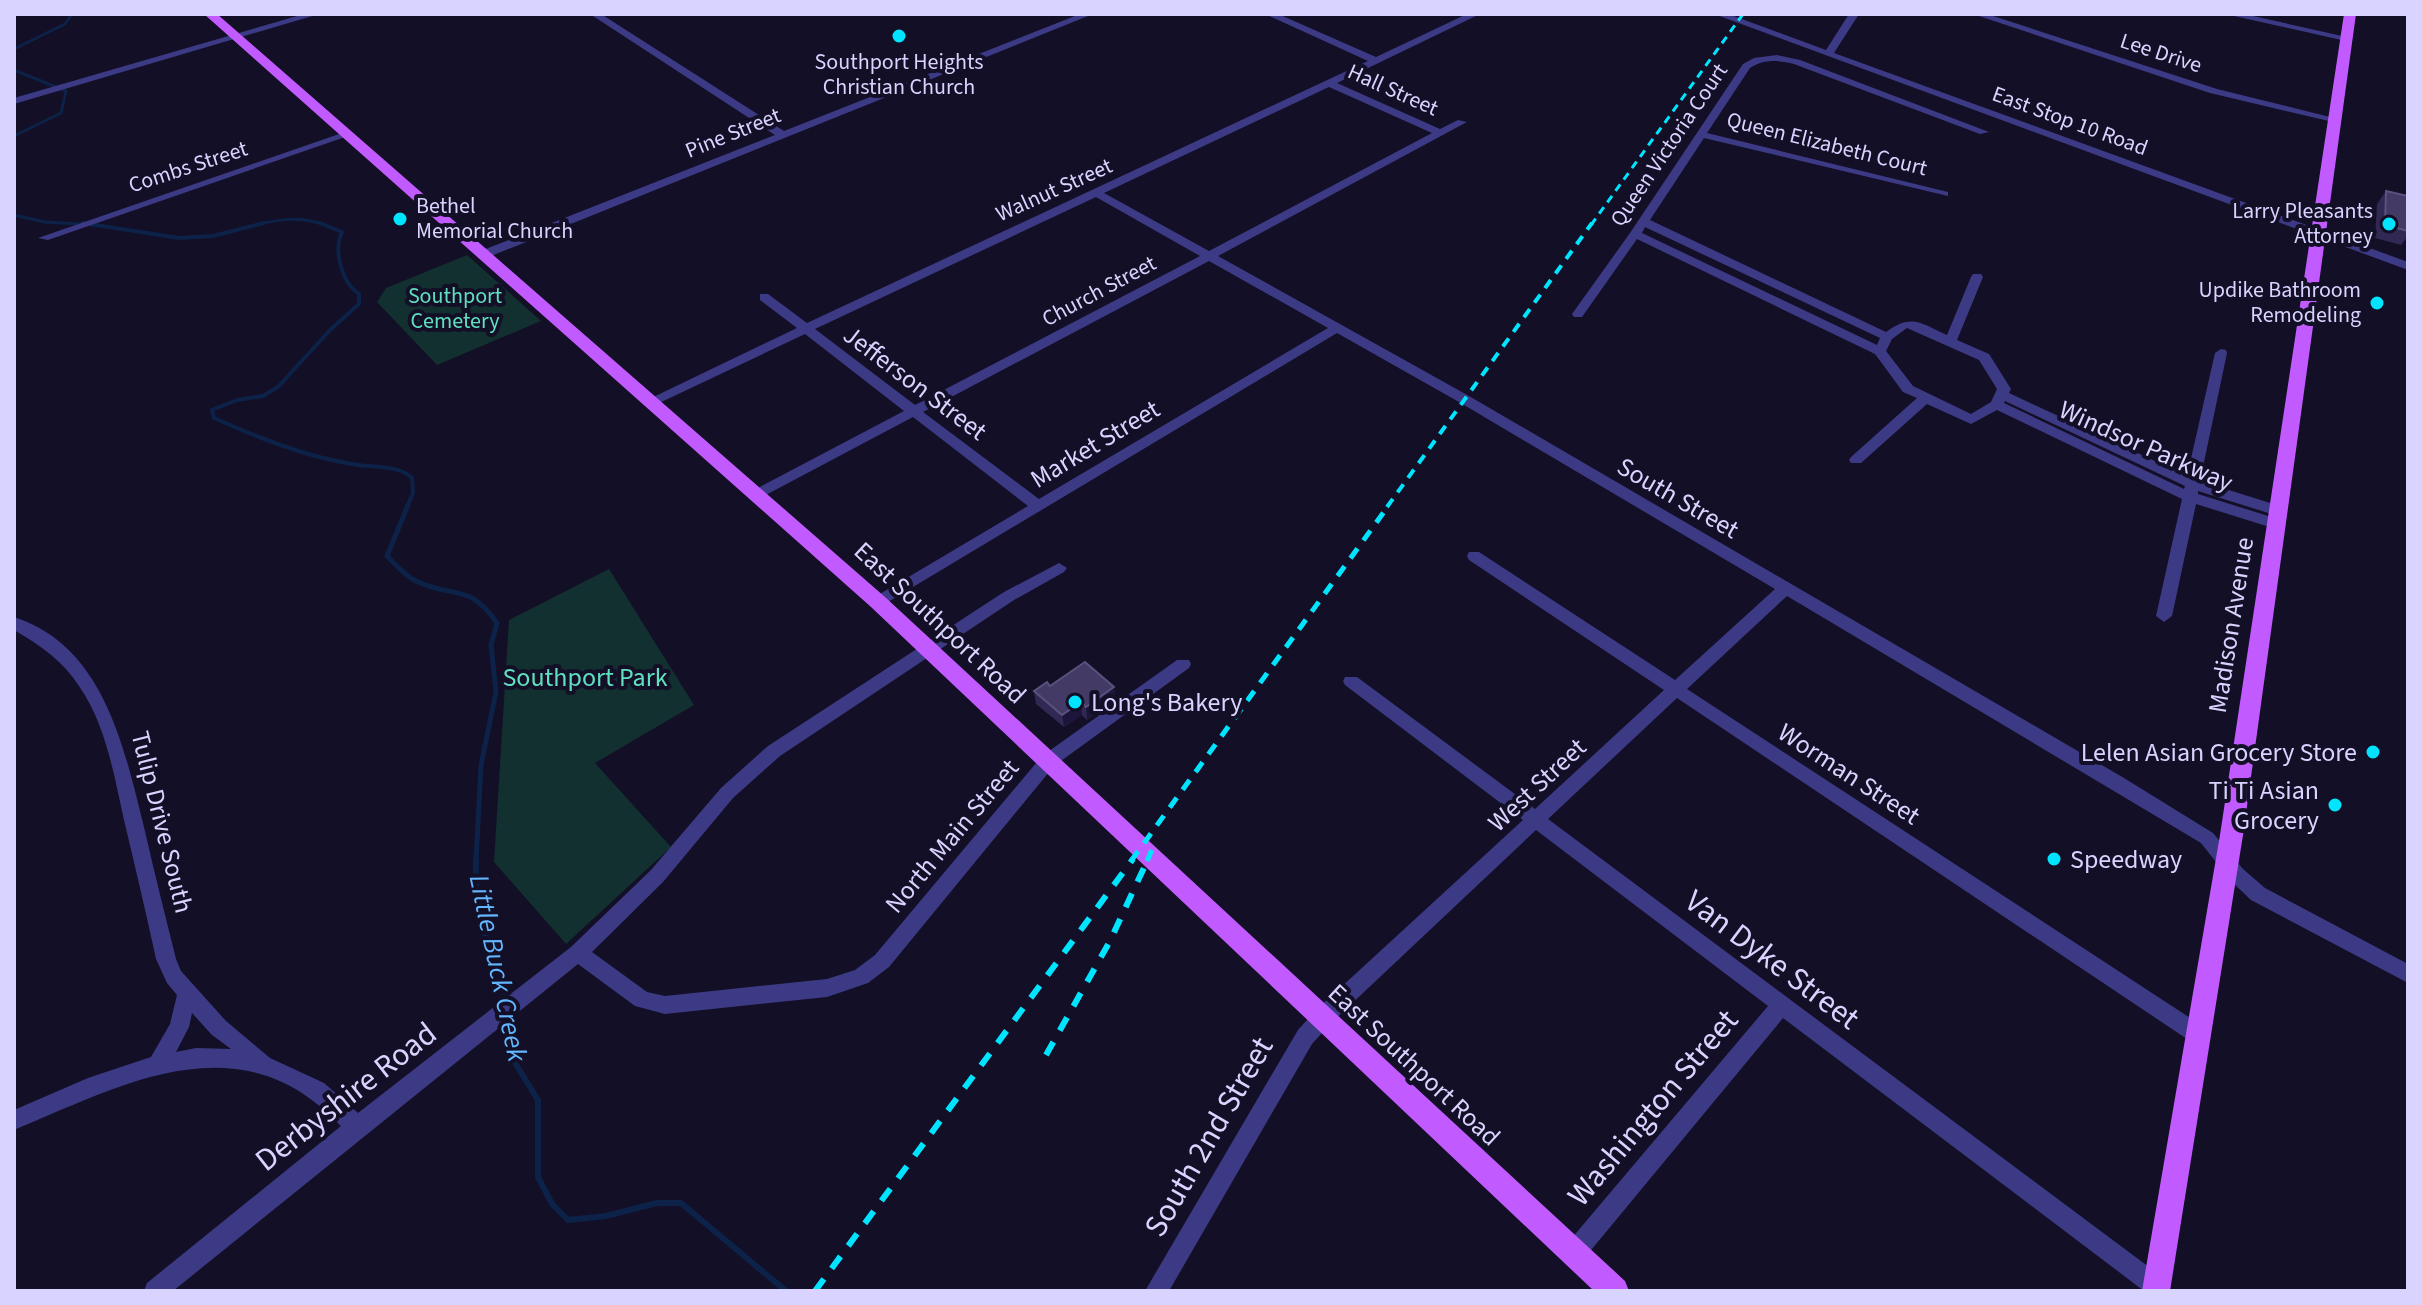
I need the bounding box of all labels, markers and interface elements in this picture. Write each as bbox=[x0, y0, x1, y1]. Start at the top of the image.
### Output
street label: Lee Drive bbox=[2116, 25, 2206, 81]
marker: Southport Heights Christian Church bbox=[890, 27, 908, 45]
place label: Southport Heights Christian Church bbox=[815, 46, 983, 103]
street label: Hall Street bbox=[1343, 56, 1444, 124]
street label: Queen Victoria Court bbox=[1602, 57, 1736, 233]
street label: East Stop 10 Road bbox=[1988, 78, 2152, 164]
street label: Pine Street bbox=[680, 99, 786, 167]
street label: Queen Elizabeth Court bbox=[1723, 104, 1931, 185]
street label: Combs Street bbox=[124, 133, 252, 201]
street label: Walnut Street bbox=[991, 150, 1118, 230]
place label: Bethel Memorial Church bbox=[416, 190, 573, 247]
place label: Larry Pleasants Attorney bbox=[2232, 195, 2374, 252]
marker: Bethel Memorial Church bbox=[391, 210, 409, 228]
marker: Larry Pleasants Attorney bbox=[2380, 215, 2398, 233]
street label: Church Street bbox=[1036, 247, 1162, 335]
place label: Updike Bathroom Remodeling bbox=[2199, 274, 2361, 331]
park label: Southport Cemetery bbox=[408, 280, 503, 337]
marker: Updike Bathroom Remodeling bbox=[2368, 294, 2386, 312]
street label: Jefferson Street bbox=[835, 317, 995, 449]
street label: Market Street bbox=[1023, 391, 1167, 497]
street label: Windsor Parkway bbox=[2053, 391, 2239, 501]
street label: South Street bbox=[1610, 448, 1746, 548]
street label: East Southport Road bbox=[846, 533, 1034, 713]
street label: Madison Avenue bbox=[2199, 535, 2263, 715]
park label: Southport Park bbox=[502, 659, 668, 696]
place label: Long's Bakery bbox=[1091, 684, 1242, 721]
marker: Long's Bakery bbox=[1066, 693, 1084, 711]
street label: Worman Street bbox=[1771, 714, 1928, 834]
street label: Tulip Drive South bbox=[122, 727, 202, 917]
street label: West Street bbox=[1479, 729, 1595, 840]
place label: Lelen Asian Grocery Store bbox=[2081, 734, 2357, 771]
marker: Lelen Asian Grocery Store bbox=[2364, 743, 2382, 761]
street label: North Main Street bbox=[876, 751, 1028, 921]
place label: Ti Ti Asian Grocery bbox=[2209, 772, 2319, 839]
marker: Ti Ti Asian Grocery bbox=[2326, 796, 2344, 814]
place label: Speedway bbox=[2070, 841, 2182, 878]
marker: Speedway bbox=[2045, 850, 2063, 868]
water label: Little Buck Creek bbox=[459, 871, 537, 1066]
street label: Van Dyke Street bbox=[1675, 879, 1869, 1041]
street label: East Southport Road bbox=[1320, 975, 1508, 1155]
street label: Washington Street bbox=[1557, 999, 1749, 1217]
street label: Derbyshire Road bbox=[245, 1011, 447, 1183]
street label: South 2nd Street bbox=[1133, 1028, 1285, 1246]

